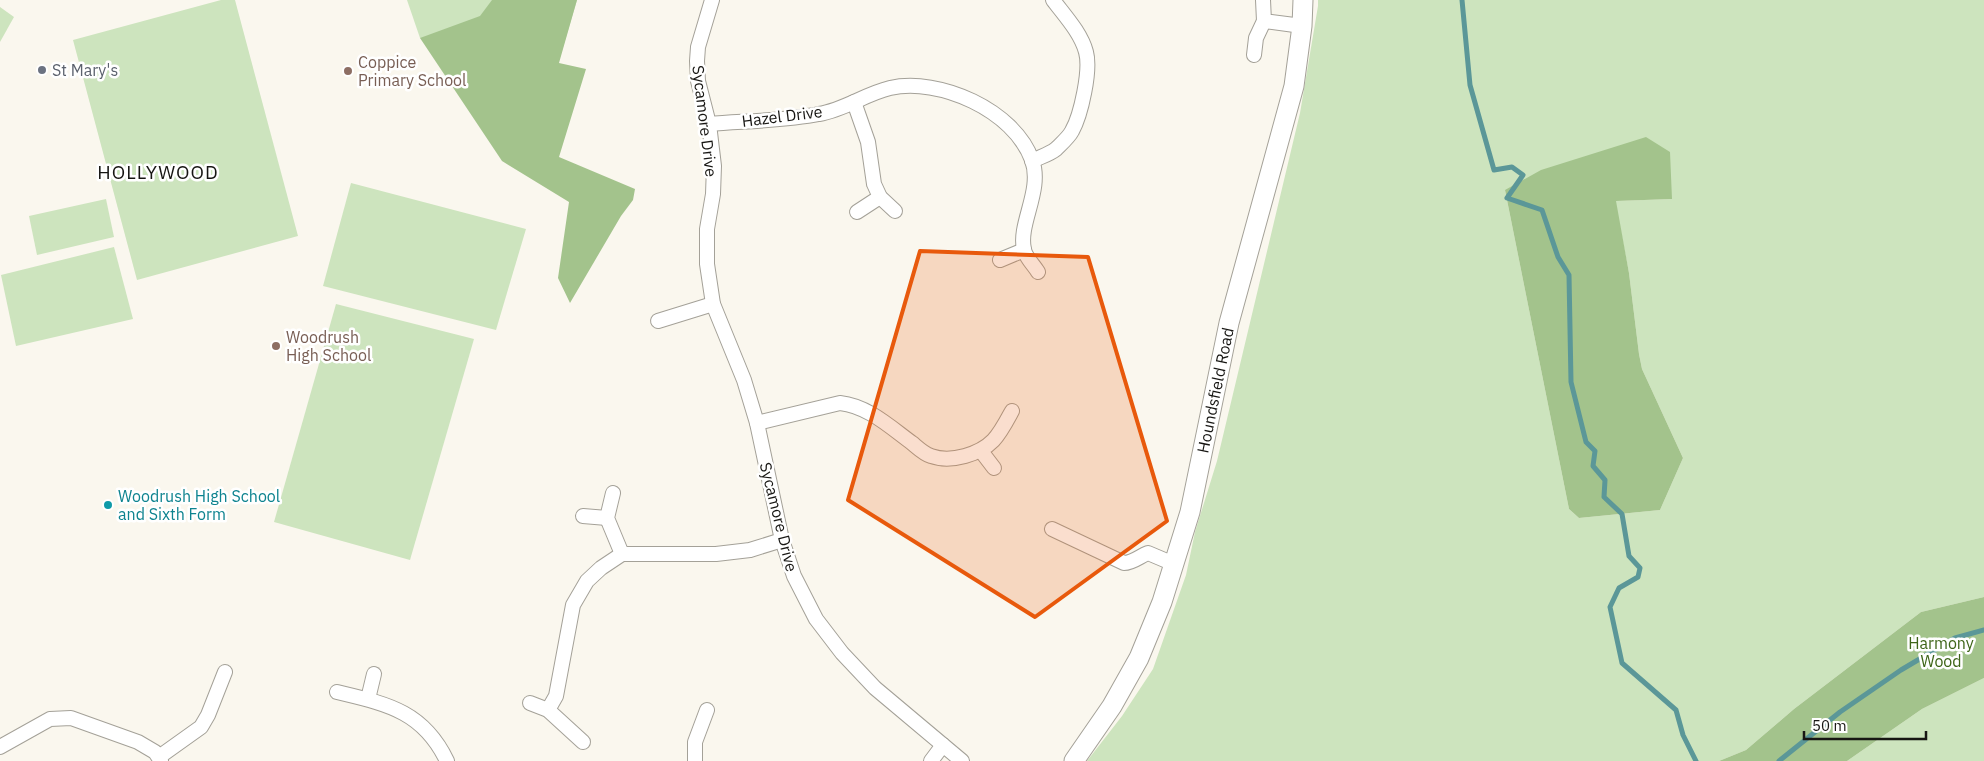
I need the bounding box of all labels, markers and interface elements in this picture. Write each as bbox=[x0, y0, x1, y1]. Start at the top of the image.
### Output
place label: Coppice Primary School bbox=[358, 52, 466, 90]
place label: St Mary's bbox=[52, 60, 118, 80]
marker: St Mary's bbox=[36, 64, 48, 76]
street label: Sycamore Drive bbox=[688, 64, 722, 178]
marker: Coppice Primary School bbox=[342, 65, 354, 77]
street label: Hazel Drive bbox=[740, 101, 824, 131]
district label: HOLLYWOOD bbox=[97, 160, 219, 184]
street label: Houndsfield Road bbox=[1192, 326, 1238, 455]
place label: Woodrush High School bbox=[286, 327, 371, 365]
marker: Woodrush High School bbox=[270, 340, 282, 352]
street label: Sycamore Drive bbox=[756, 460, 802, 574]
place label: Woodrush High School and Sixth Form bbox=[118, 486, 280, 524]
marker: Woodrush High School and Sixth Form bbox=[102, 499, 114, 511]
park label: Harmony Wood bbox=[1908, 633, 1974, 671]
scale bar bbox=[1804, 708, 1926, 740]
text: 50 m bbox=[1812, 716, 1847, 735]

